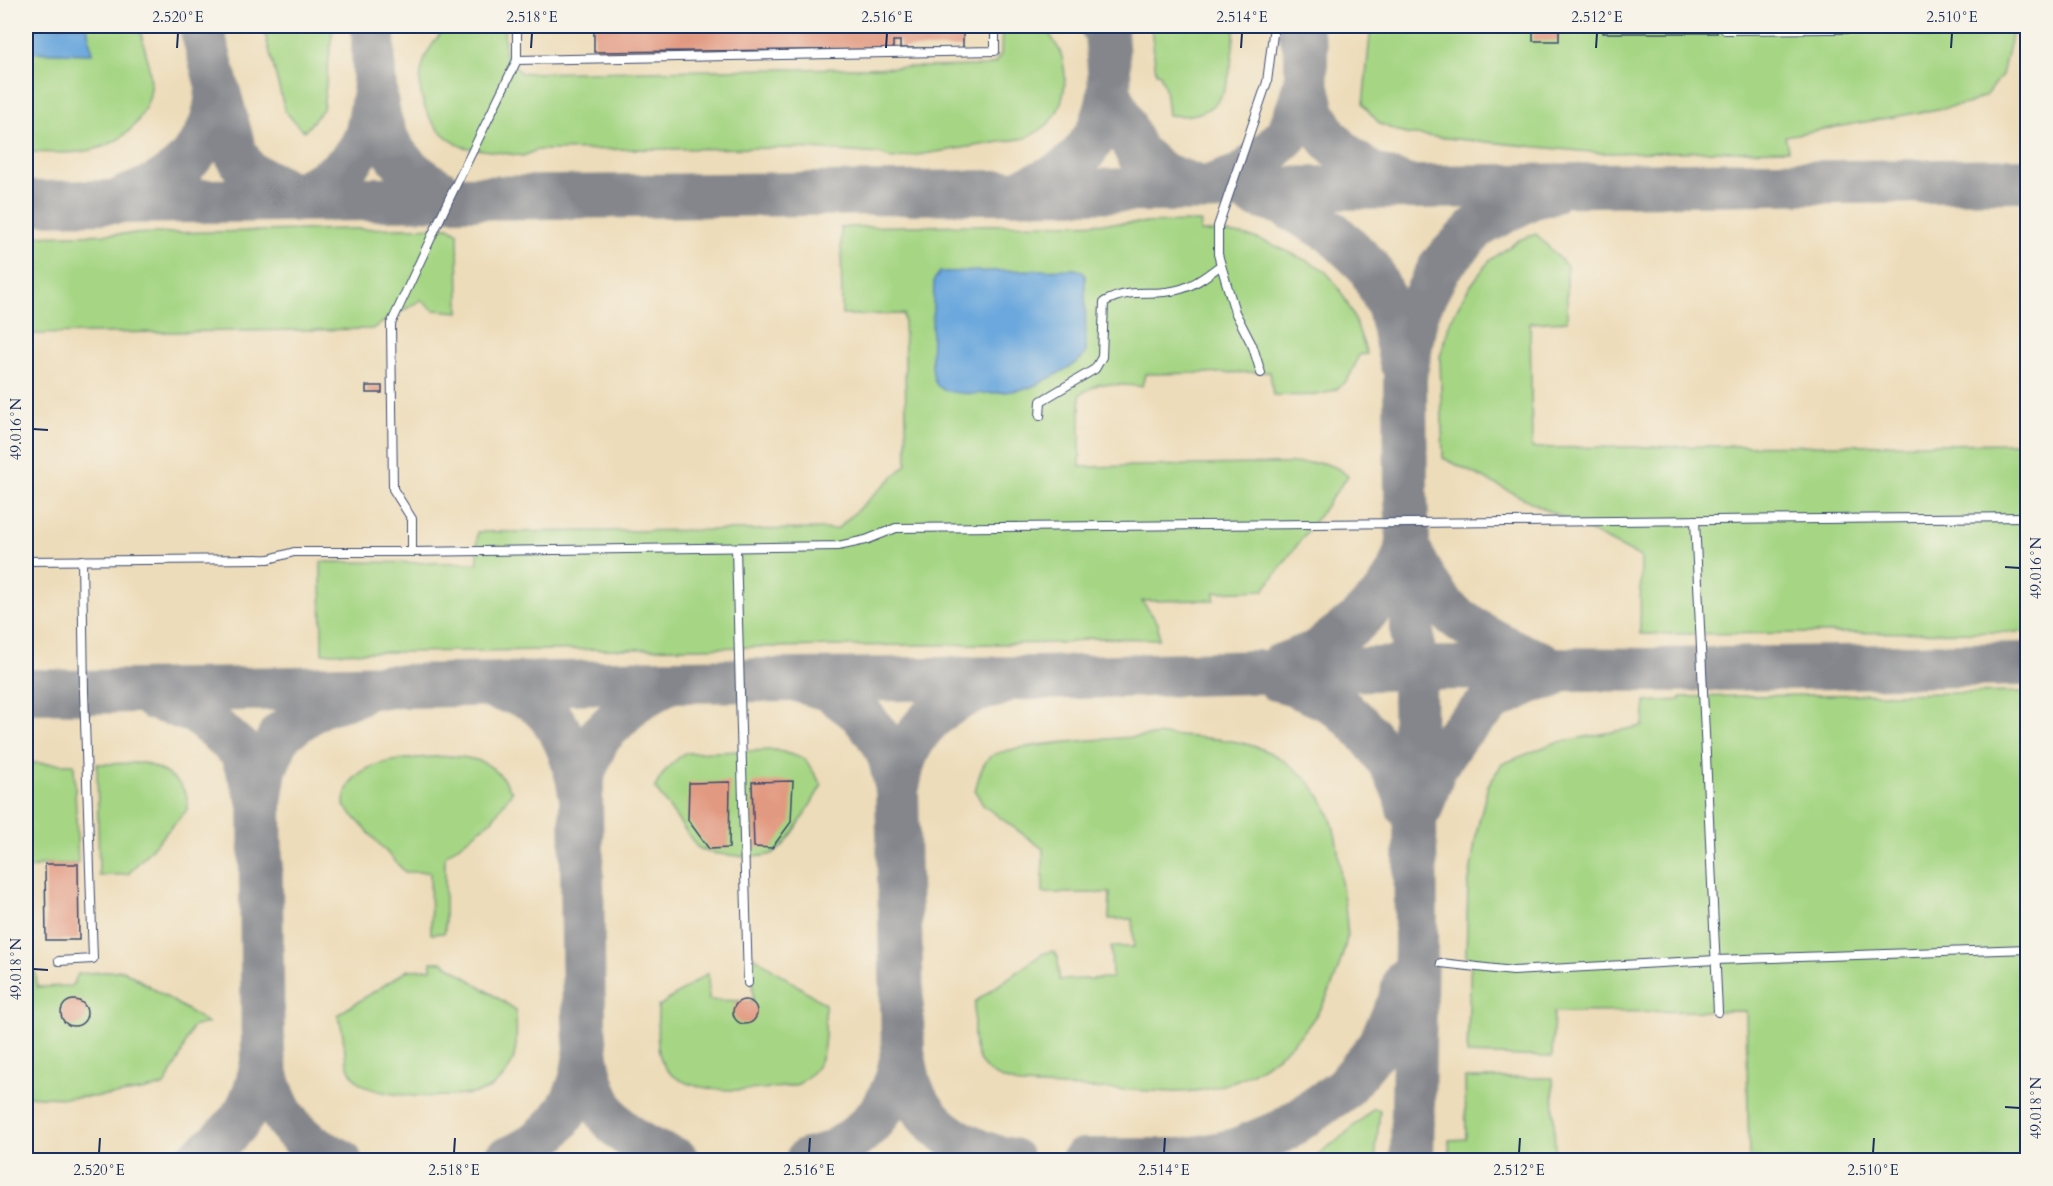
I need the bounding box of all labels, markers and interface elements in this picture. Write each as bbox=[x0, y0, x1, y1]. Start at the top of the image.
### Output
text: 2.520°E bbox=[152, 7, 204, 27]
text: 2.518°E bbox=[506, 7, 558, 27]
text: 2.516°E bbox=[861, 7, 913, 27]
text: 2.514°E bbox=[1216, 7, 1268, 27]
text: 2.512°E bbox=[1571, 7, 1623, 27]
text: 2.510°E bbox=[1926, 7, 1978, 27]
text: 49.016°N bbox=[6, 397, 26, 460]
text: 49.016°N bbox=[2026, 536, 2046, 599]
text: 49.018°N bbox=[6, 937, 26, 1000]
text: 49.018°N bbox=[2026, 1076, 2046, 1139]
text: 2.520°E bbox=[73, 1160, 125, 1180]
text: 2.518°E bbox=[428, 1160, 480, 1180]
text: 2.516°E bbox=[783, 1160, 835, 1180]
text: 2.514°E bbox=[1138, 1160, 1190, 1180]
text: 2.512°E bbox=[1493, 1160, 1545, 1180]
text: 2.510°E bbox=[1847, 1160, 1899, 1180]

